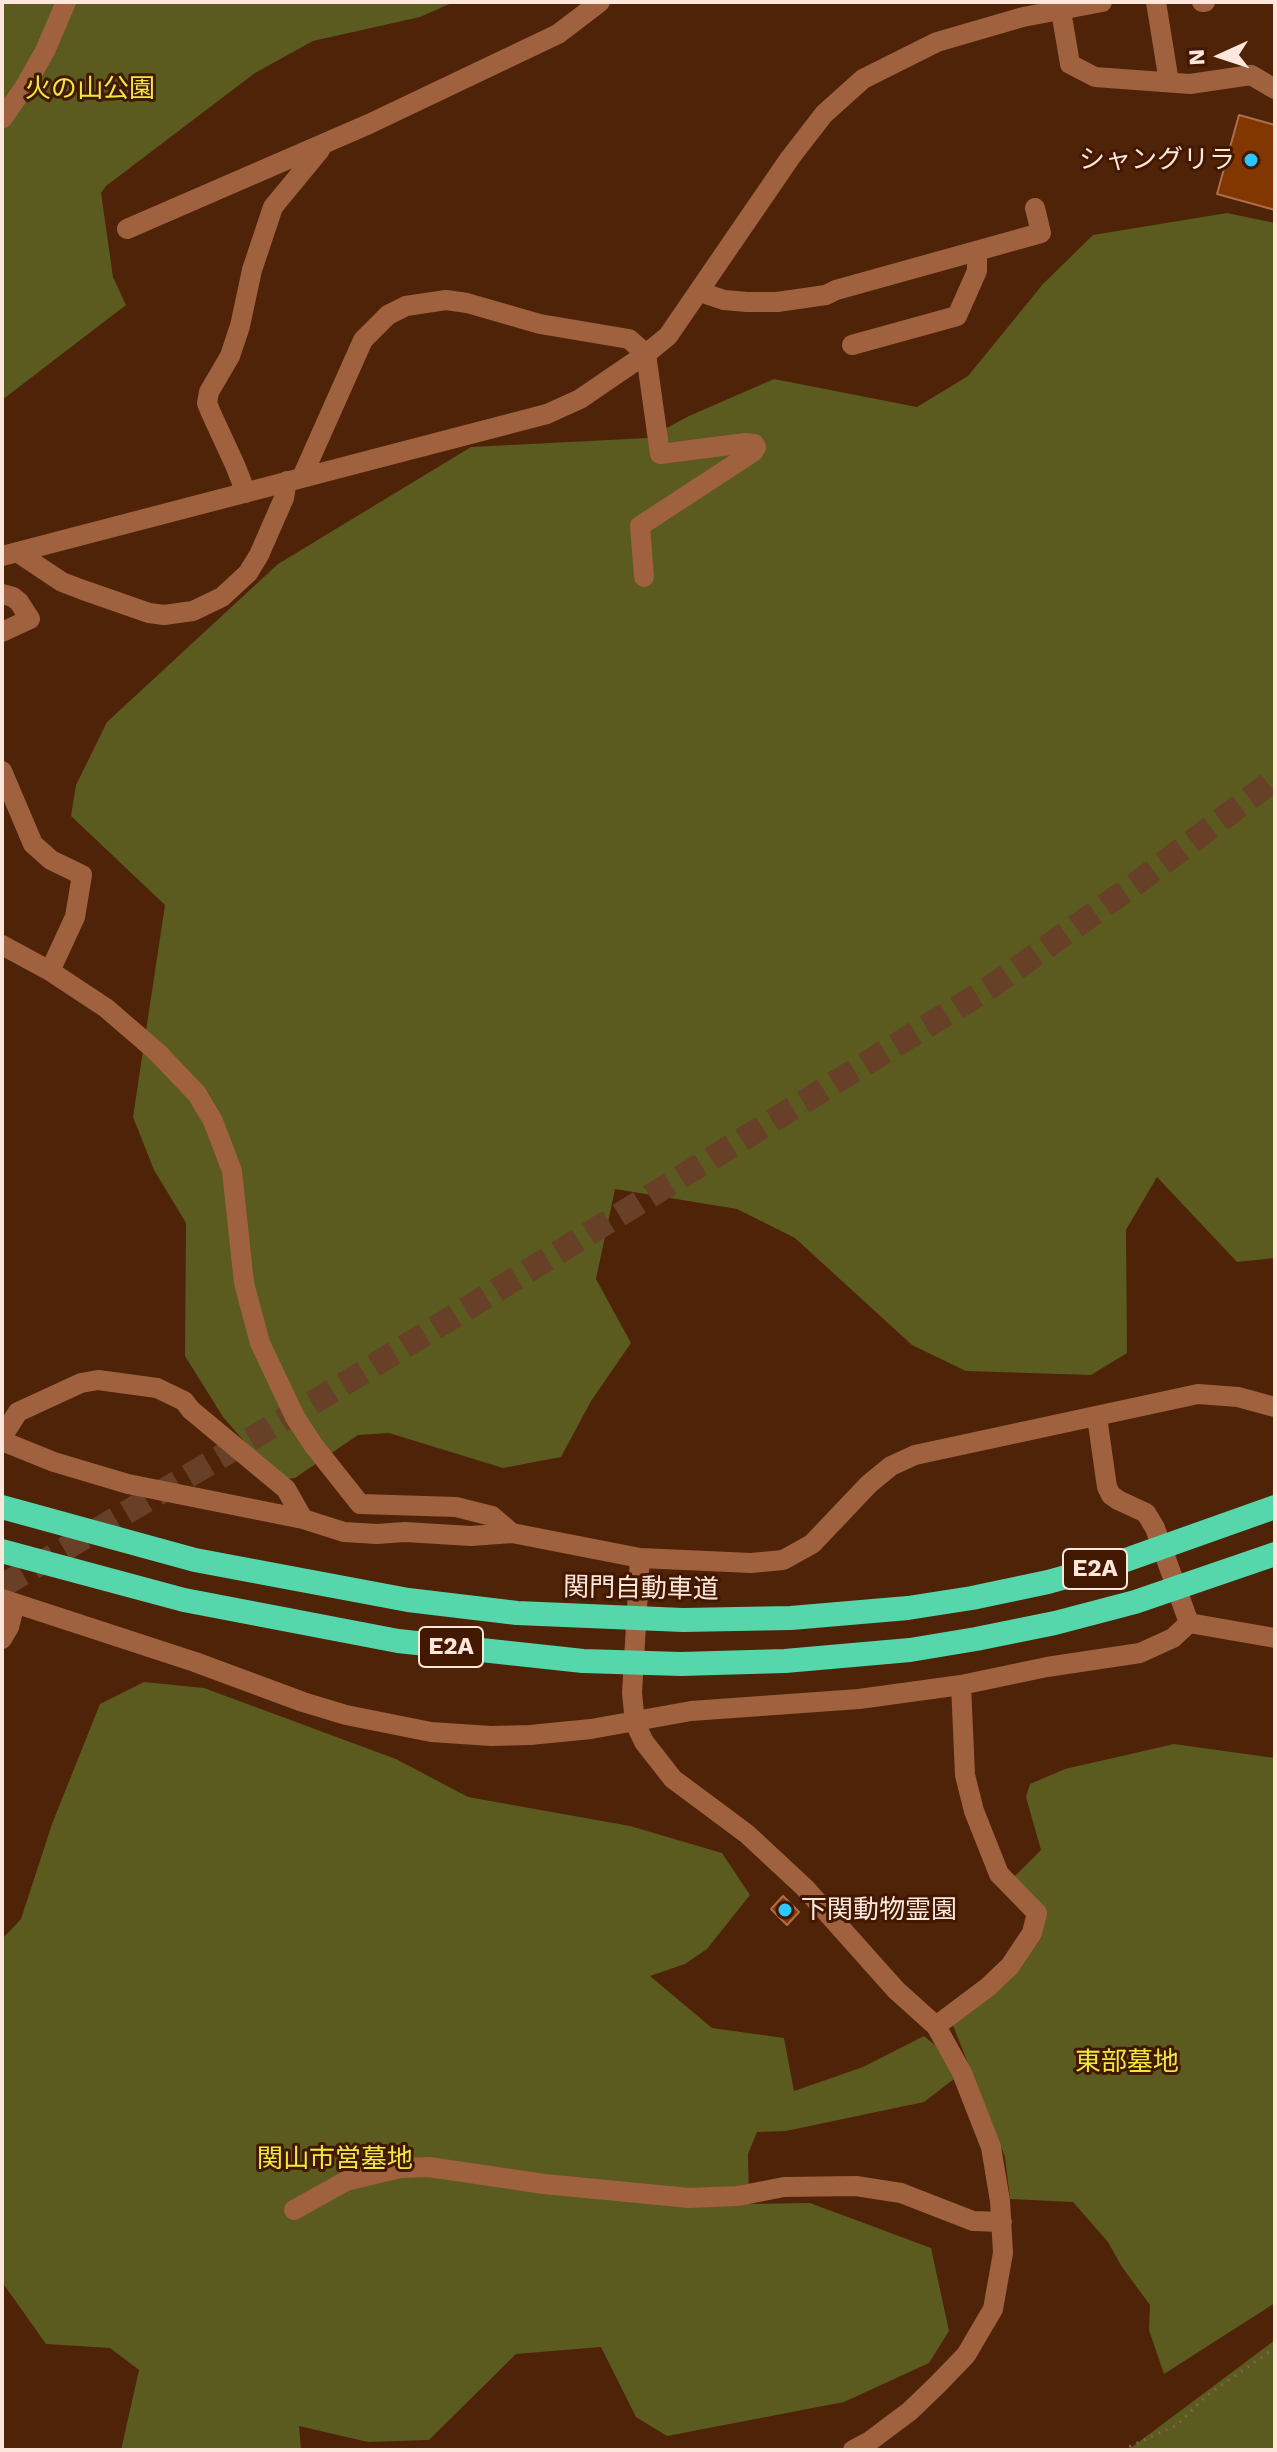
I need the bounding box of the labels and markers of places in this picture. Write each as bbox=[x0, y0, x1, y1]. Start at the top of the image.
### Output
place label: シャングリラ bbox=[1079, 144, 1235, 176]
marker: シャングリラ bbox=[1242, 151, 1260, 169]
place label: 下関動物霊園 bbox=[801, 1894, 957, 1926]
marker: 下関動物霊園 bbox=[776, 1901, 794, 1919]

